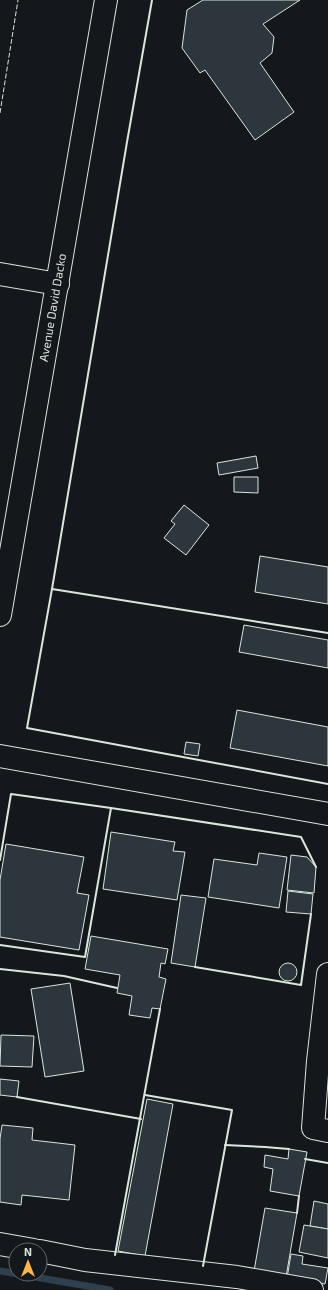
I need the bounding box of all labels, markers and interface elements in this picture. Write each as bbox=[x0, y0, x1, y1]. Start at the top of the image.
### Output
street label: Avenue David Dacko bbox=[36, 252, 68, 363]
north arrow bbox=[8, 1242, 48, 1282]
text: N bbox=[24, 1245, 32, 1258]

